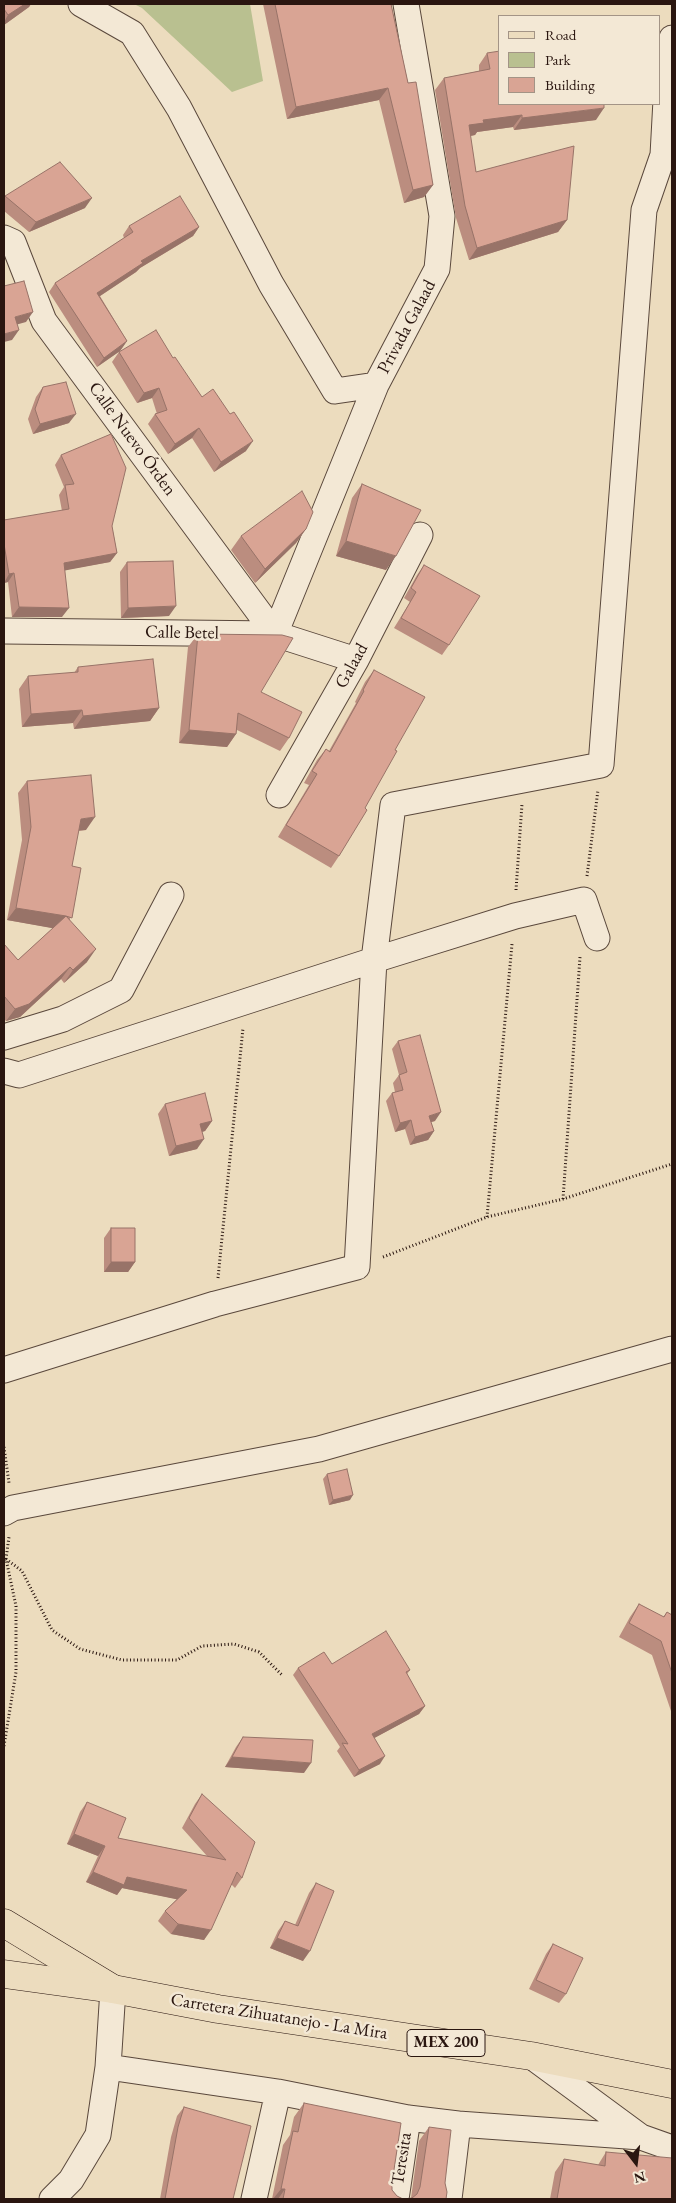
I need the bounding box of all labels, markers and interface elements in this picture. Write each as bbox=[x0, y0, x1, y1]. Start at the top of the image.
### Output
legend bbox=[498, 15, 661, 105]
text: Road bbox=[545, 25, 576, 44]
text: Park bbox=[545, 50, 571, 69]
text: Building bbox=[545, 75, 595, 94]
street label: Privada Galaad bbox=[373, 276, 441, 378]
street label: Calle Nuevo Órden bbox=[83, 378, 181, 500]
street label: Calle Betel bbox=[145, 622, 219, 644]
street label: Galaad bbox=[331, 640, 373, 692]
street label: Carretera Zihuatanejo - La Mira bbox=[169, 1989, 389, 2045]
road number: MEX 200 bbox=[407, 2030, 485, 2056]
street label: Teresita bbox=[387, 2131, 417, 2187]
north arrow bbox=[611, 2138, 661, 2188]
text: N bbox=[632, 2167, 648, 2188]

